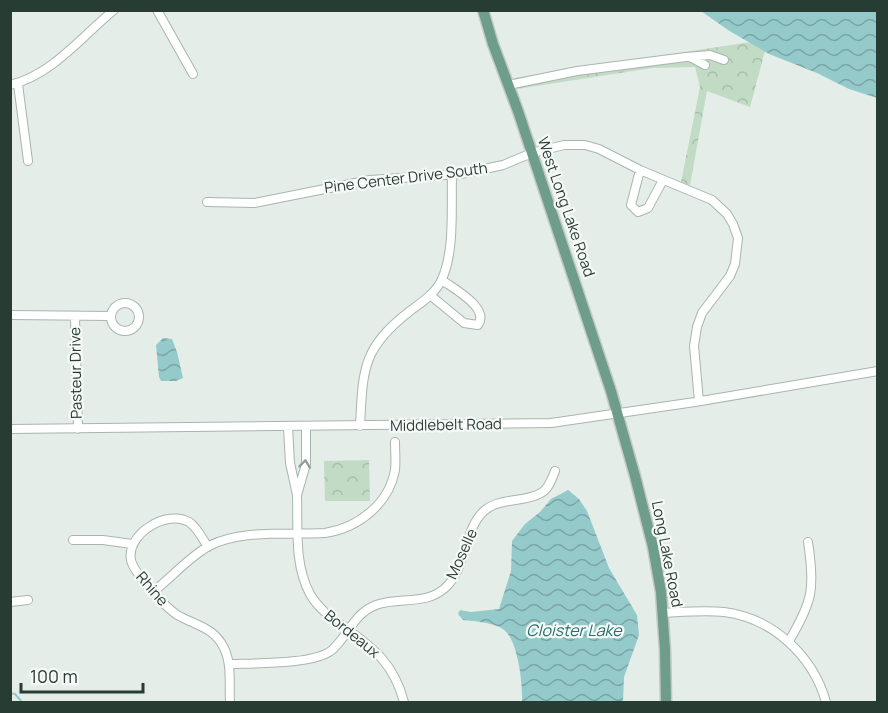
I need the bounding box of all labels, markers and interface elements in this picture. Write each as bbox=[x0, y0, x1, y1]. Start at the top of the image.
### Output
street label: West Long Lake Road bbox=[533, 134, 600, 280]
street label: Pine Center Drive South bbox=[323, 157, 489, 198]
street label: Pasteur Drive bbox=[64, 327, 87, 419]
street label: Middlebelt Road bbox=[390, 413, 502, 436]
one-way arrow bbox=[298, 459, 311, 469]
street label: Long Lake Road bbox=[647, 499, 688, 609]
street label: Moselle bbox=[441, 525, 482, 583]
street label: Rhine bbox=[131, 567, 173, 611]
street label: Bordeaux bbox=[320, 605, 385, 663]
water label: Cloister Lake bbox=[526, 619, 623, 641]
scale bar bbox=[21, 656, 142, 694]
text: 100 m bbox=[30, 664, 78, 688]

